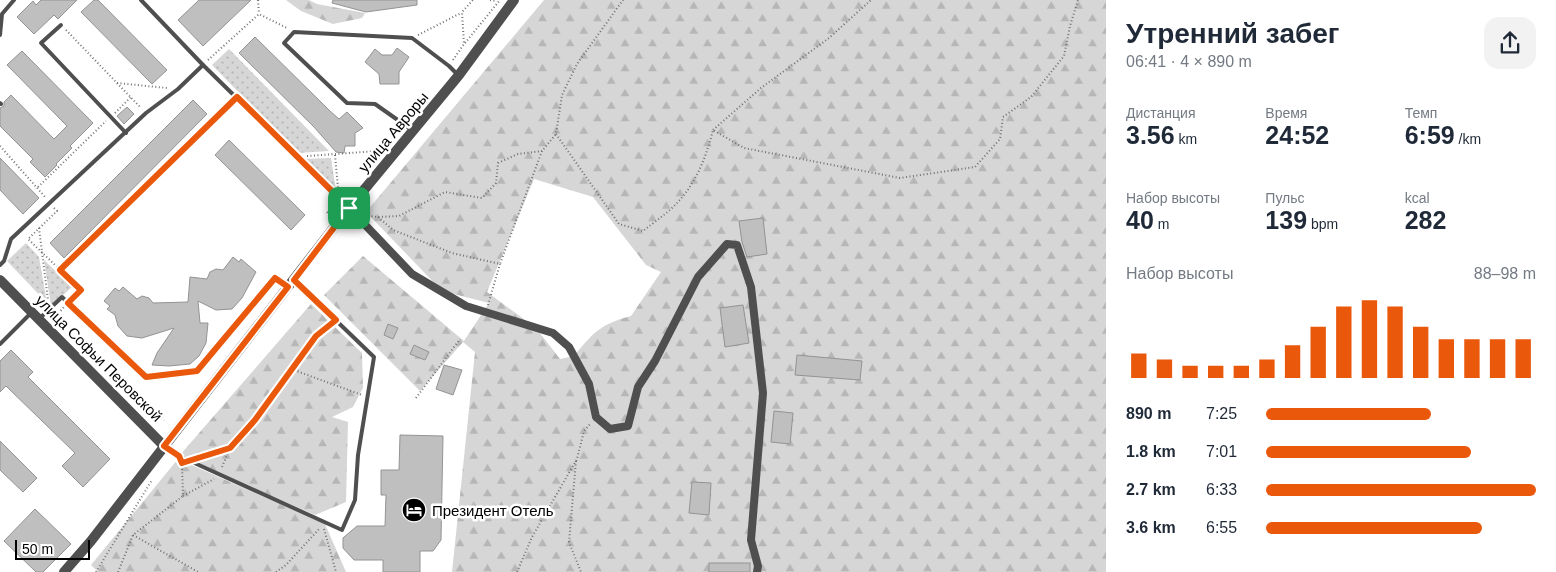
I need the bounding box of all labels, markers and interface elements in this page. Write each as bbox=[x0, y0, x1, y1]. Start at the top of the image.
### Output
button: share bbox=[1484, 17, 1536, 69]
text: Утренний забег bbox=[1126, 18, 1340, 49]
text: 06:41 · 4 × 890 m bbox=[1126, 53, 1252, 70]
street label: улица Авроры bbox=[355, 89, 431, 175]
text: Дистанция bbox=[1126, 105, 1196, 121]
text: Время bbox=[1265, 105, 1307, 121]
text: Темп bbox=[1405, 105, 1437, 121]
text: 3.56 bbox=[1126, 121, 1175, 149]
text: 24:52 bbox=[1265, 121, 1329, 149]
text: 6:59 bbox=[1405, 121, 1455, 149]
text: km bbox=[1175, 131, 1197, 147]
text: /km bbox=[1455, 131, 1481, 147]
pin bbox=[328, 187, 370, 229]
text: Набор высоты bbox=[1126, 190, 1220, 206]
text: Пульс bbox=[1265, 190, 1305, 206]
text: kcal bbox=[1405, 190, 1430, 206]
icon: arrive bbox=[335, 194, 363, 222]
text: 40 bbox=[1126, 206, 1154, 234]
text: 139 bbox=[1265, 206, 1307, 234]
text: 282 bbox=[1405, 206, 1446, 234]
text: m bbox=[1154, 216, 1169, 232]
text: bpm bbox=[1307, 216, 1338, 232]
text: Набор высоты bbox=[1126, 265, 1233, 282]
text: 88–98 m bbox=[1474, 265, 1536, 282]
street label: улица Софьи Перовской bbox=[32, 291, 166, 425]
text: 890 m bbox=[1126, 405, 1171, 422]
text: 7:25 bbox=[1206, 405, 1237, 422]
text: 1.8 km bbox=[1126, 443, 1176, 460]
text: 7:01 bbox=[1206, 443, 1237, 460]
text: 2.7 km bbox=[1126, 481, 1176, 498]
text: 6:33 bbox=[1206, 481, 1237, 498]
hotel icon: Президент Отель bbox=[401, 497, 427, 523]
place label: Президент Отель bbox=[432, 502, 554, 519]
text: 3.6 km bbox=[1126, 519, 1176, 536]
text: 6:55 bbox=[1206, 519, 1237, 536]
scale bar bbox=[15, 537, 90, 560]
text: 50 m bbox=[22, 541, 53, 557]

